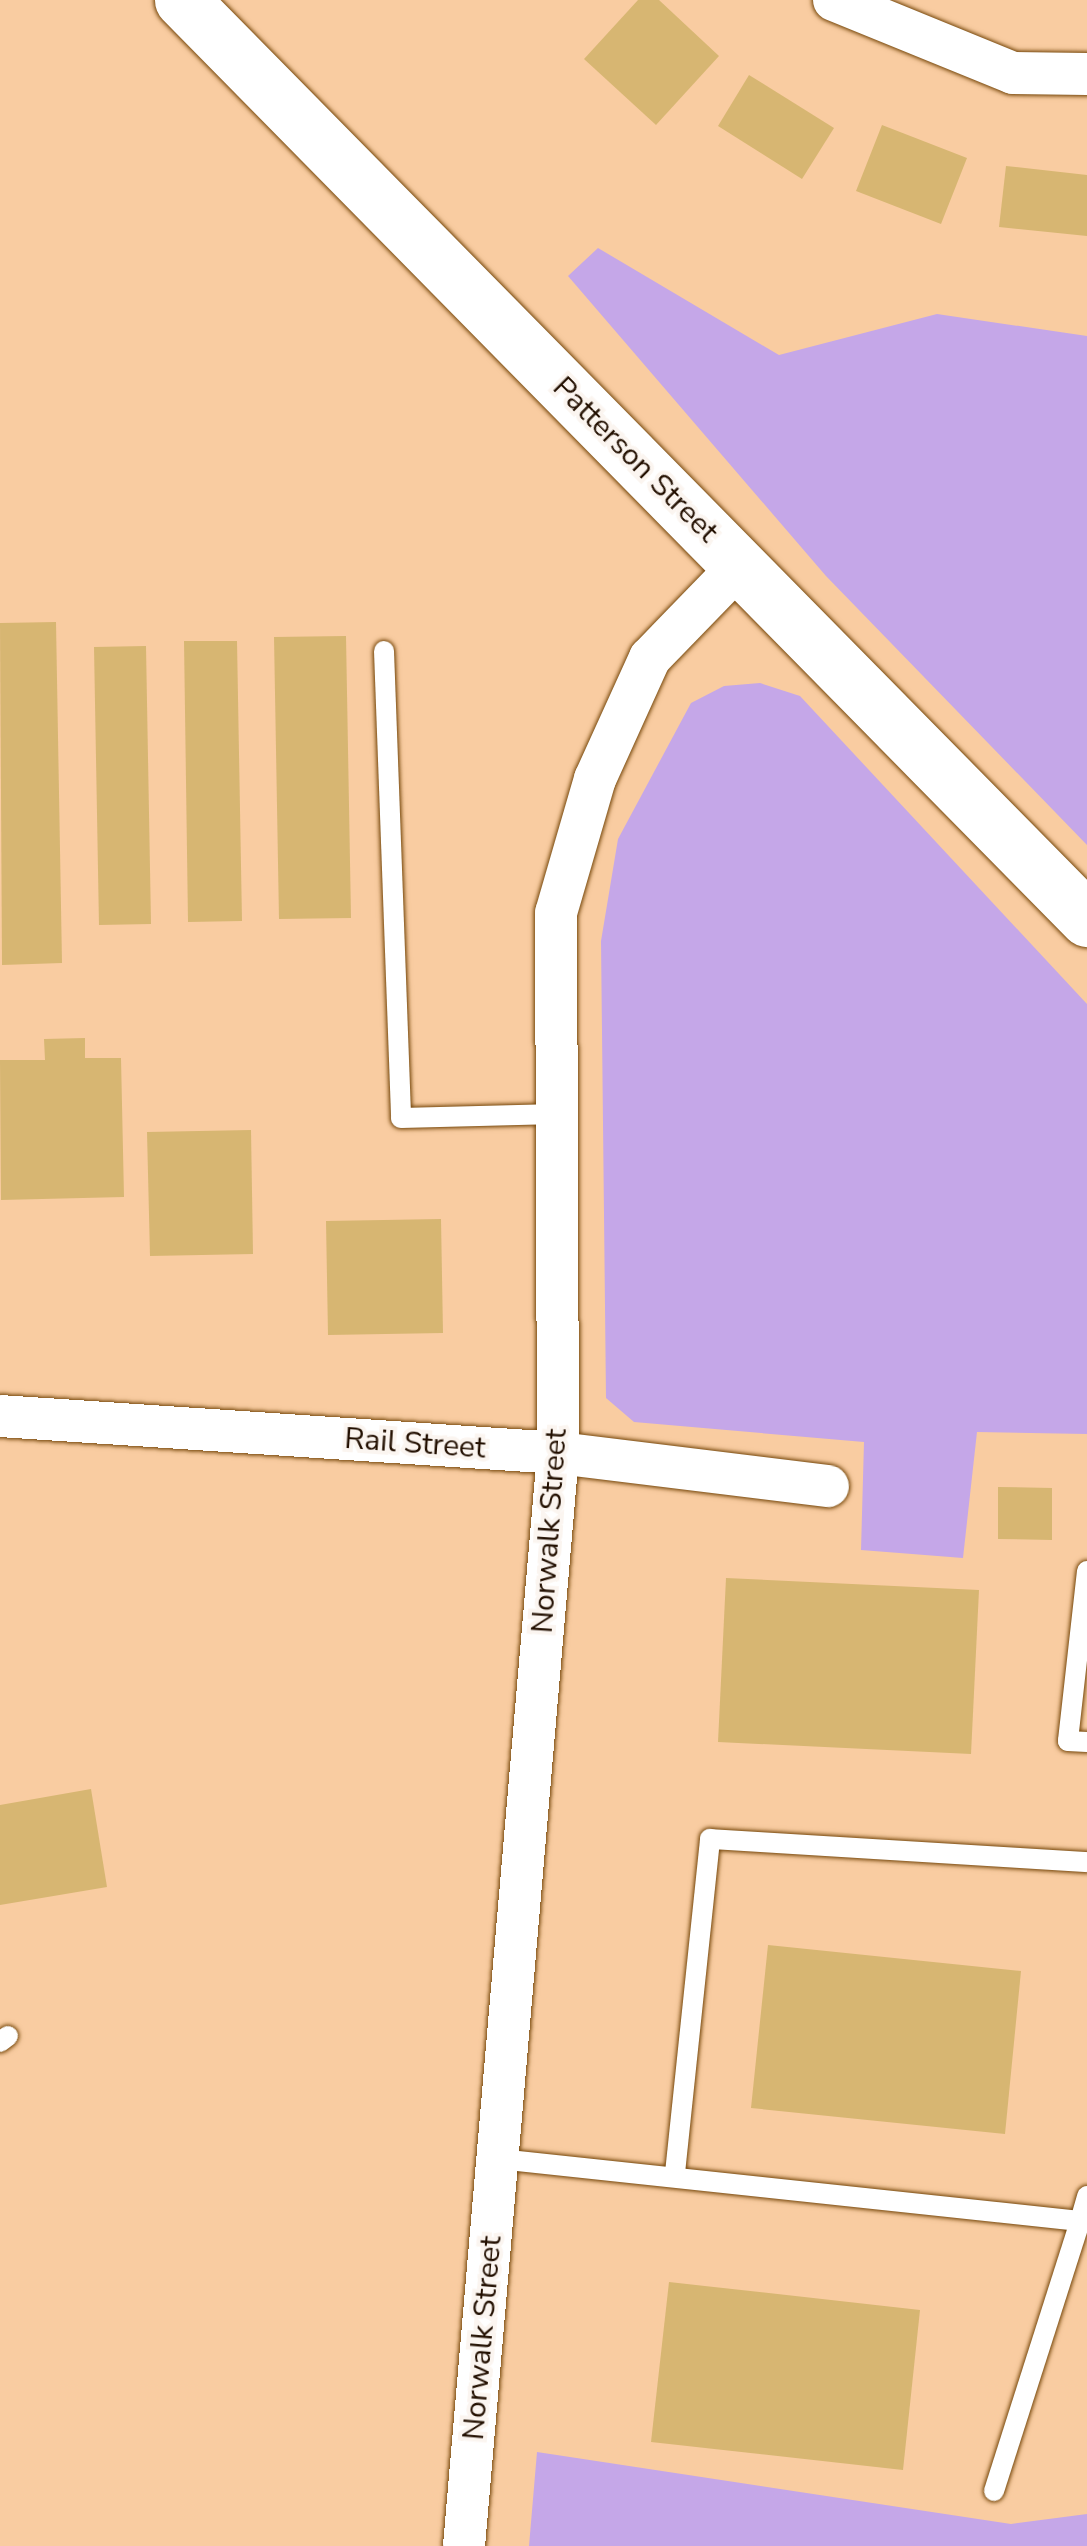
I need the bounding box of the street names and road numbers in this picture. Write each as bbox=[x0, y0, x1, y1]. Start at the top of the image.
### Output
street label: Patterson Street bbox=[545, 370, 725, 550]
street label: Rail Street bbox=[343, 1421, 487, 1467]
street label: Norwalk Street bbox=[525, 1428, 575, 1634]
street label: Norwalk Street bbox=[456, 2234, 510, 2442]

